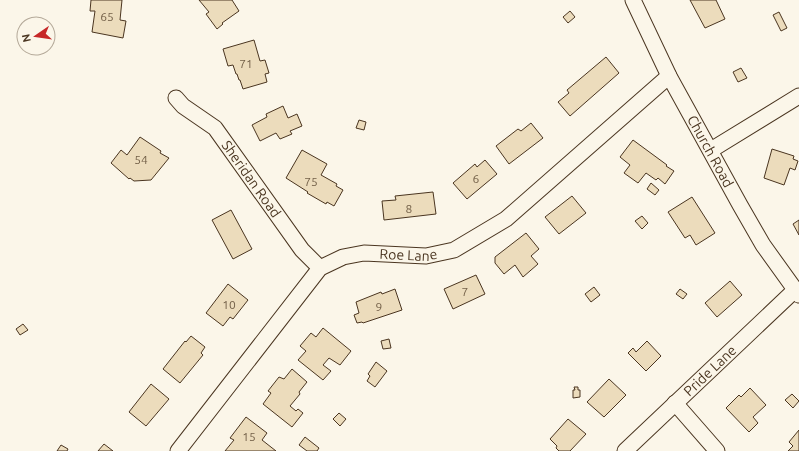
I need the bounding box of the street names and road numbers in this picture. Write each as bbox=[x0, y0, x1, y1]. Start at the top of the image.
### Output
street label: Church Road bbox=[684, 112, 737, 190]
street label: Sheridan Road bbox=[218, 137, 284, 220]
street label: Roe Lane bbox=[379, 246, 439, 264]
street label: Pride Lane bbox=[680, 342, 740, 399]

